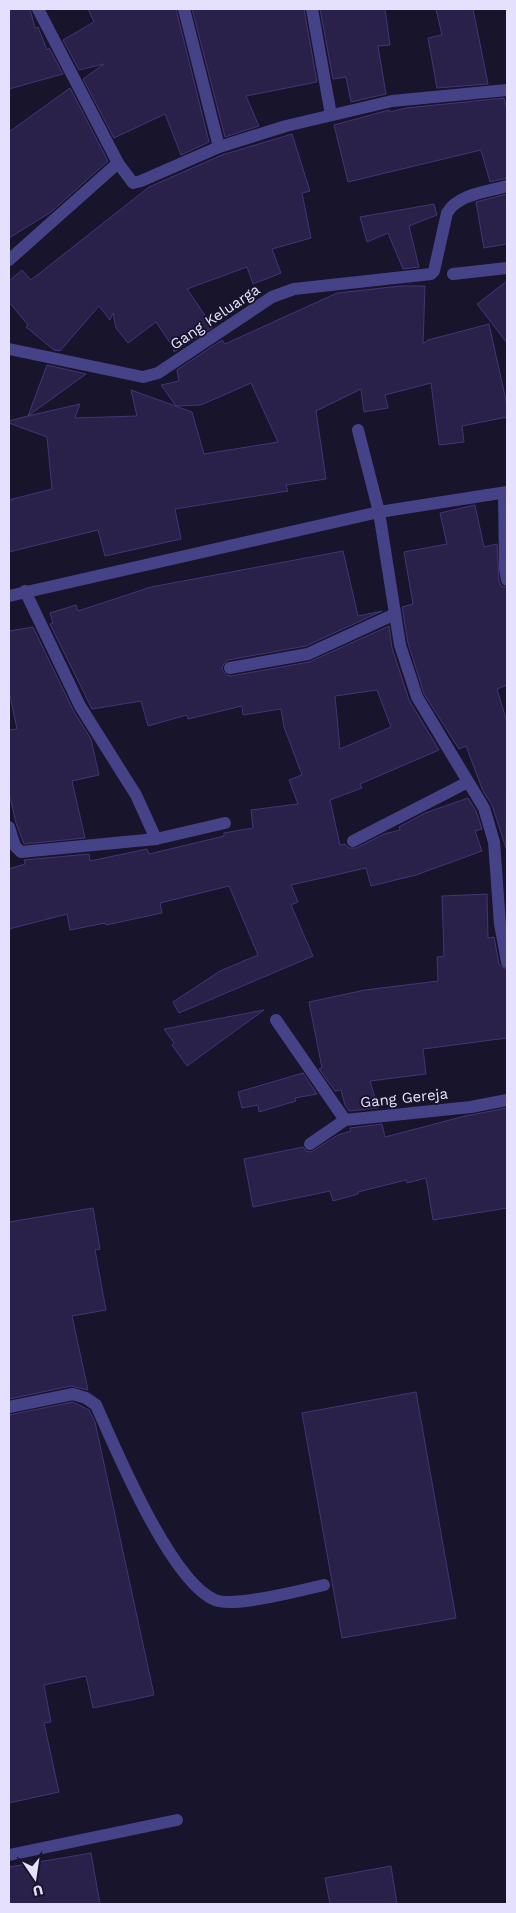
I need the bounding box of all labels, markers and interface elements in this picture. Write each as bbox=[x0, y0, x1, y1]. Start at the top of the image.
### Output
street label: Gang Keluarga bbox=[167, 280, 264, 354]
street label: Gang Gereja bbox=[359, 1084, 449, 1112]
north arrow bbox=[10, 1853, 60, 1903]
text: U bbox=[31, 1882, 45, 1900]

